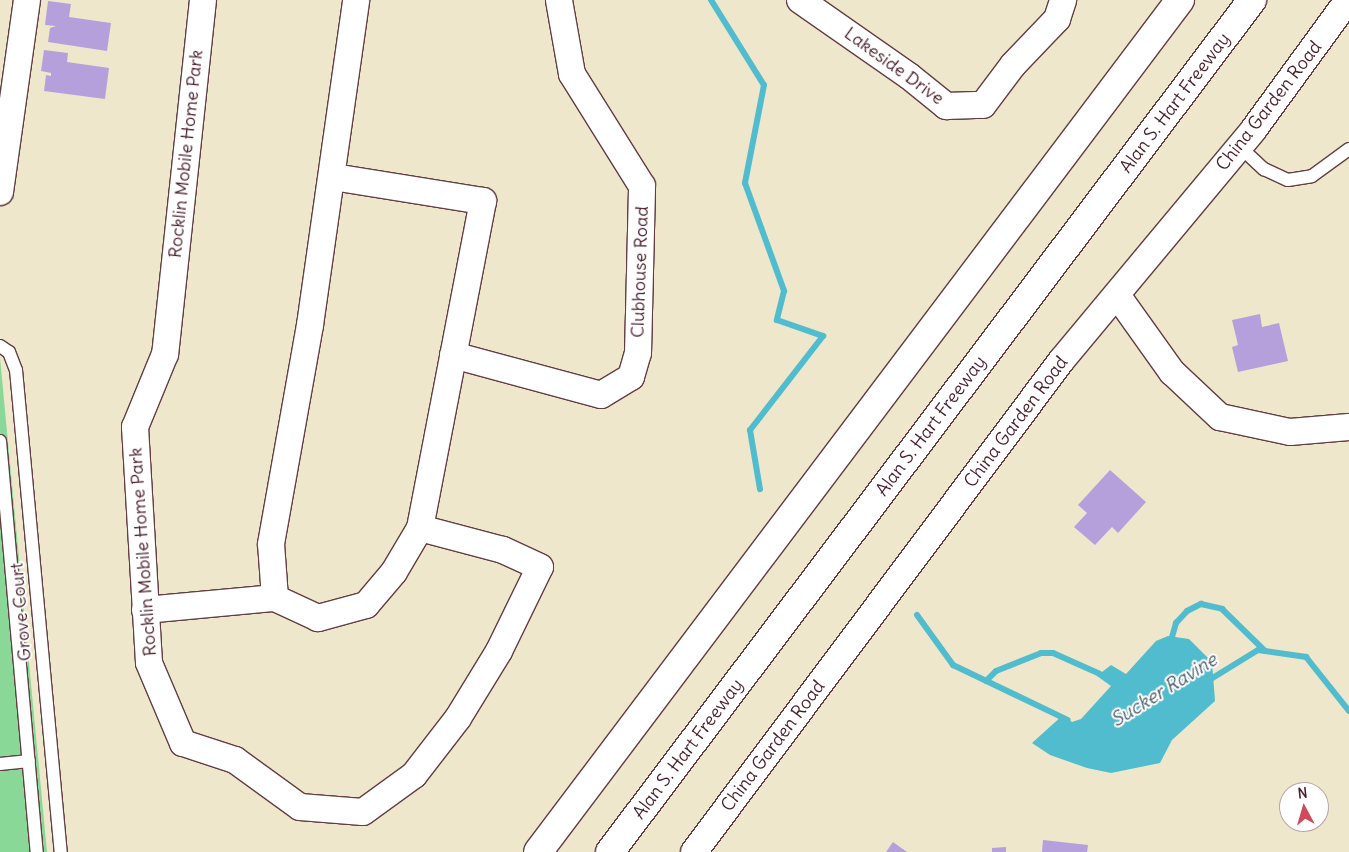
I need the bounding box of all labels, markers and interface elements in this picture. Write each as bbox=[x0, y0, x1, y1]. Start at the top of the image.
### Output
street label: Lakeside Drive bbox=[840, 23, 948, 109]
street label: Alan S. Hart Freeway bbox=[1115, 29, 1235, 177]
street label: China Garden Road bbox=[1212, 37, 1326, 175]
street label: Rocklin Mobile Home Park bbox=[164, 49, 208, 259]
street label: Clubhouse Road bbox=[627, 206, 653, 338]
street label: Alan S. Hart Freeway bbox=[871, 352, 991, 500]
street label: China Garden Road bbox=[960, 352, 1072, 492]
street label: Rocklin Mobile Home Park bbox=[125, 447, 161, 657]
street label: Grove Court bbox=[6, 562, 36, 662]
water label: Sucker Ravine bbox=[1107, 648, 1221, 732]
street label: Alan S. Hart Freeway bbox=[628, 675, 748, 823]
street label: China Garden Road bbox=[717, 676, 829, 816]
north arrow bbox=[1279, 782, 1329, 832]
text: N bbox=[1297, 784, 1308, 803]

